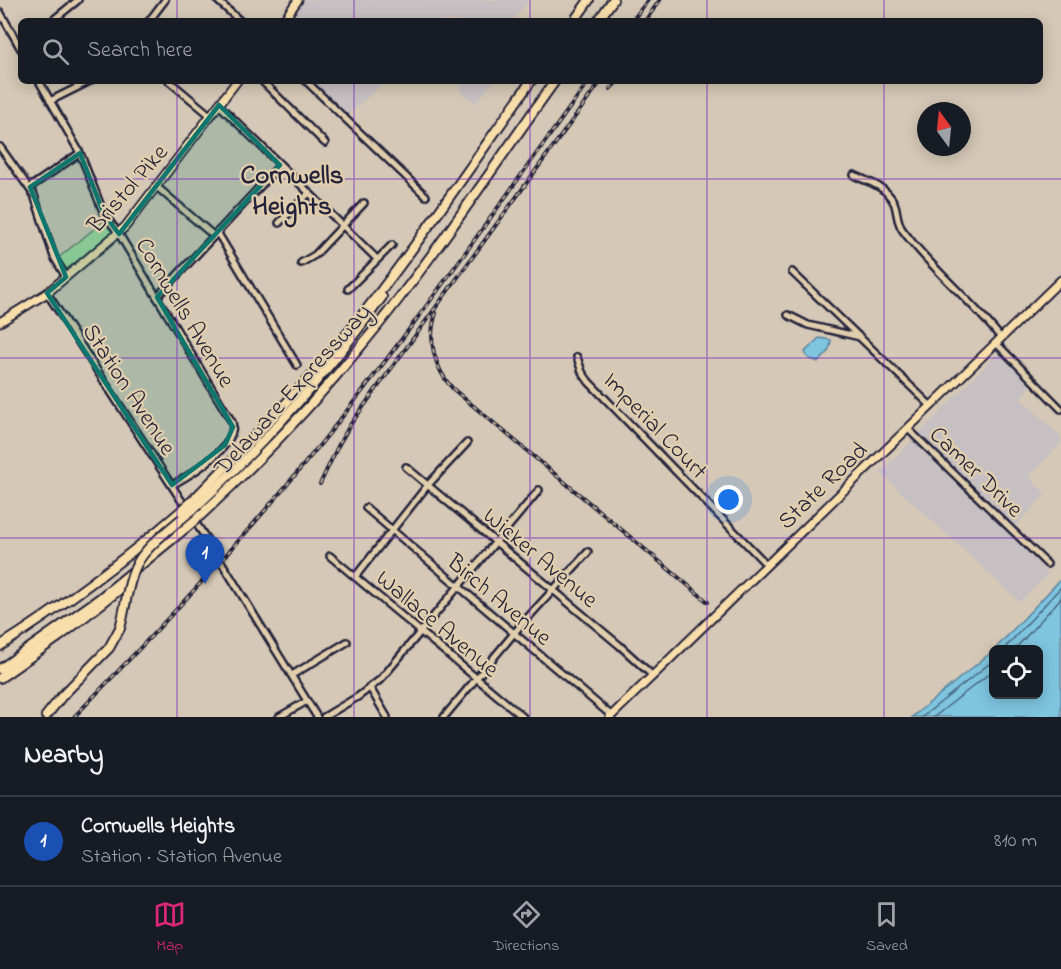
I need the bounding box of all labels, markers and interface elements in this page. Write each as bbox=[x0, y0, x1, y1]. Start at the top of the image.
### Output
search box bbox=[18, 18, 1043, 84]
icon: search bbox=[39, 35, 72, 68]
text: Search here bbox=[87, 35, 192, 67]
north arrow bbox=[917, 102, 971, 156]
street label: Bristol Pike bbox=[80, 137, 178, 243]
district label: Cornwells Heights bbox=[240, 157, 344, 228]
street label: Cornwells Avenue bbox=[125, 232, 243, 395]
street label: Delaware Expressway bbox=[206, 297, 382, 486]
street label: Station Avenue bbox=[72, 318, 184, 463]
street label: Imperial Court bbox=[594, 365, 715, 488]
street label: Camer Drive bbox=[920, 419, 1030, 527]
street label: State Road bbox=[771, 434, 877, 539]
your location bbox=[714, 485, 743, 514]
street label: Wicker Avenue bbox=[474, 500, 605, 618]
pin: 1 bbox=[186, 534, 224, 584]
street label: Birch Avenue bbox=[437, 546, 559, 656]
street label: Wallace Avenue bbox=[367, 563, 506, 687]
map controls bbox=[989, 645, 1043, 699]
button: locate bbox=[989, 645, 1043, 699]
text: Nearby bbox=[24, 737, 103, 775]
text: Cornwells Heights bbox=[81, 811, 235, 843]
text: 1 bbox=[40, 827, 47, 856]
text: 810 m bbox=[994, 827, 1037, 856]
text: Station · Station Avenue bbox=[81, 843, 282, 872]
tab: Map bbox=[153, 898, 186, 958]
tab: Directions bbox=[493, 898, 559, 958]
tab: Saved bbox=[866, 898, 908, 958]

